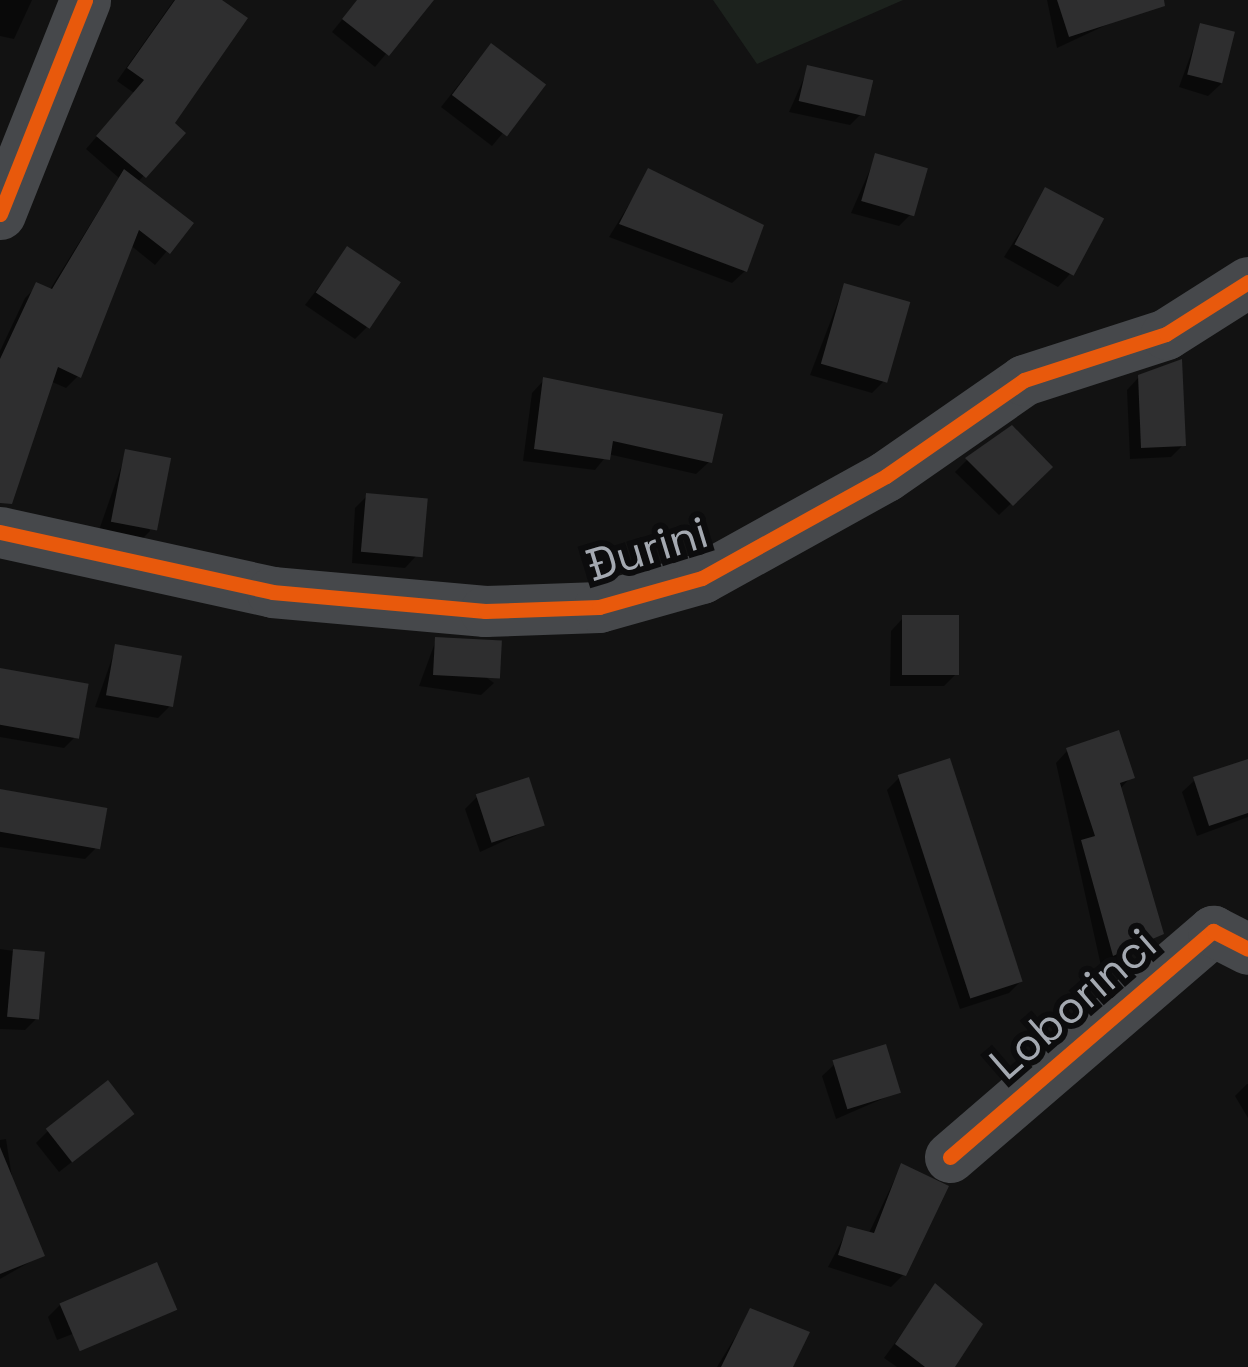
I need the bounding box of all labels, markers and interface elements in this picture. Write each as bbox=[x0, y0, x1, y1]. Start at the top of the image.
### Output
street label: Đurini bbox=[580, 505, 714, 593]
street label: Loborinci bbox=[979, 917, 1167, 1091]

